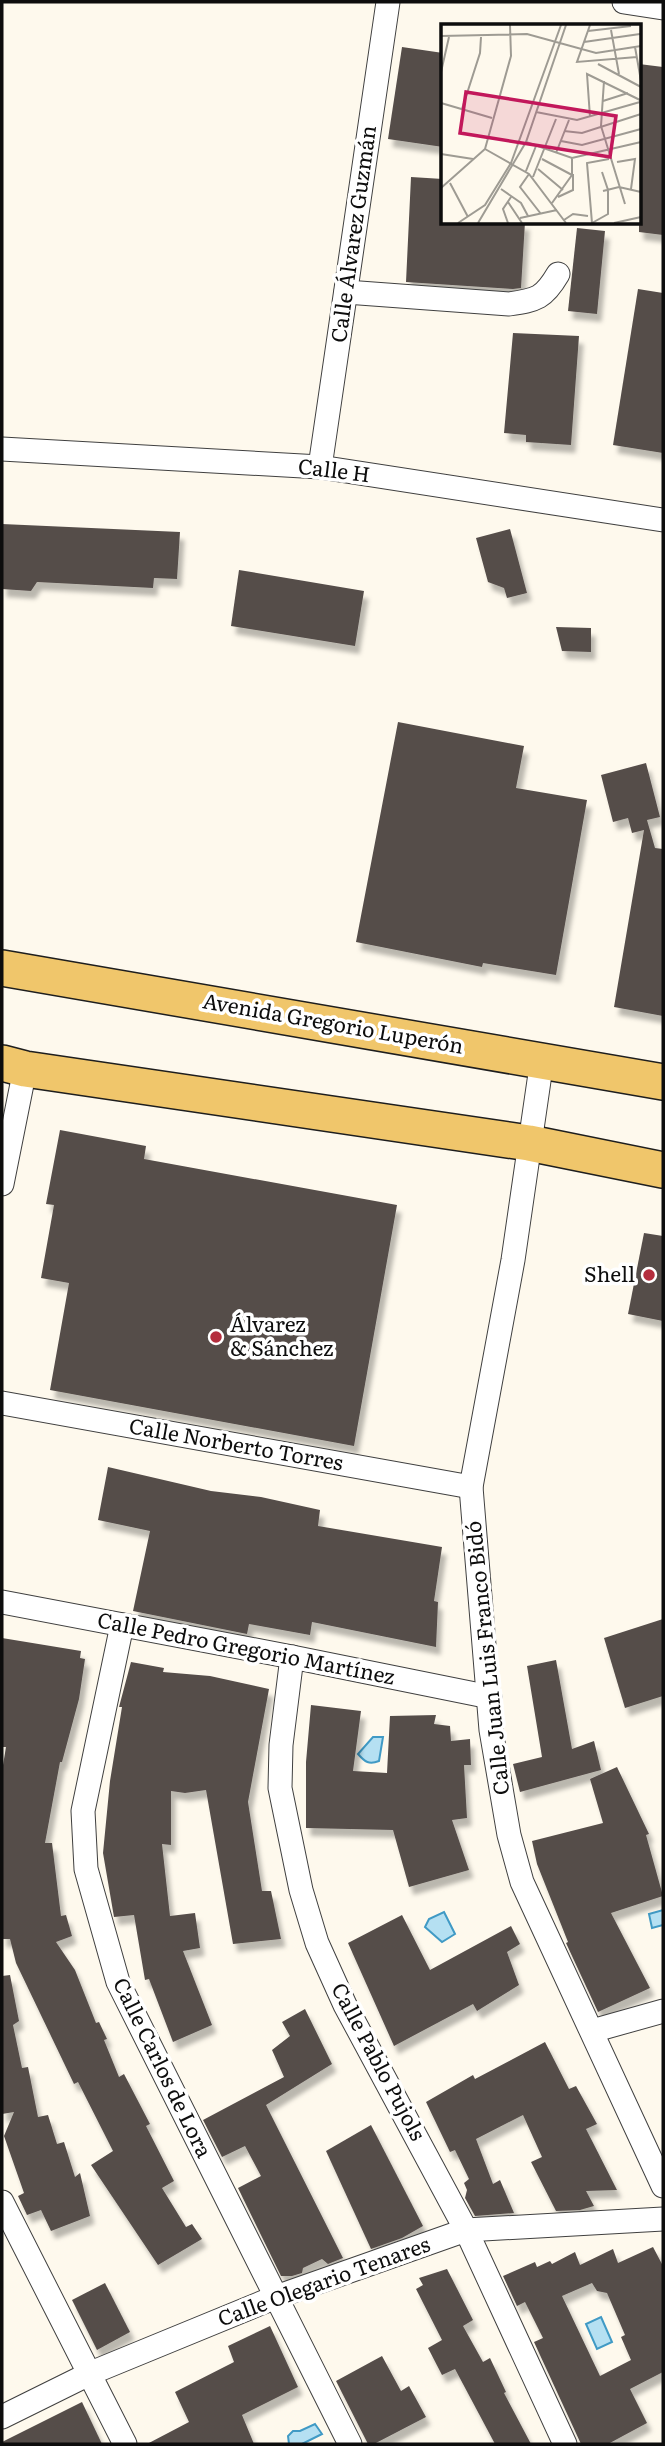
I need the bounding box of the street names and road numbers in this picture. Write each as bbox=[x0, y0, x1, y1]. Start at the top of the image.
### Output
street label: Calle Álvarez Guzmán bbox=[321, 123, 382, 344]
street label: Calle H bbox=[296, 449, 372, 488]
street label: Avenida Gregorio Luperón bbox=[201, 983, 466, 1060]
street label: Calle Norberto Torres bbox=[127, 1408, 346, 1477]
street label: Calle Juan Luis Franco Bidó bbox=[456, 1520, 515, 1797]
street label: Calle Pedro Gregorio Martínez bbox=[95, 1602, 398, 1691]
street label: Calle Carlos de Lora bbox=[107, 1972, 222, 2163]
street label: Calle Pablo Pujols bbox=[325, 1976, 435, 2145]
street label: Calle Olegario Tenares bbox=[213, 2227, 434, 2332]

